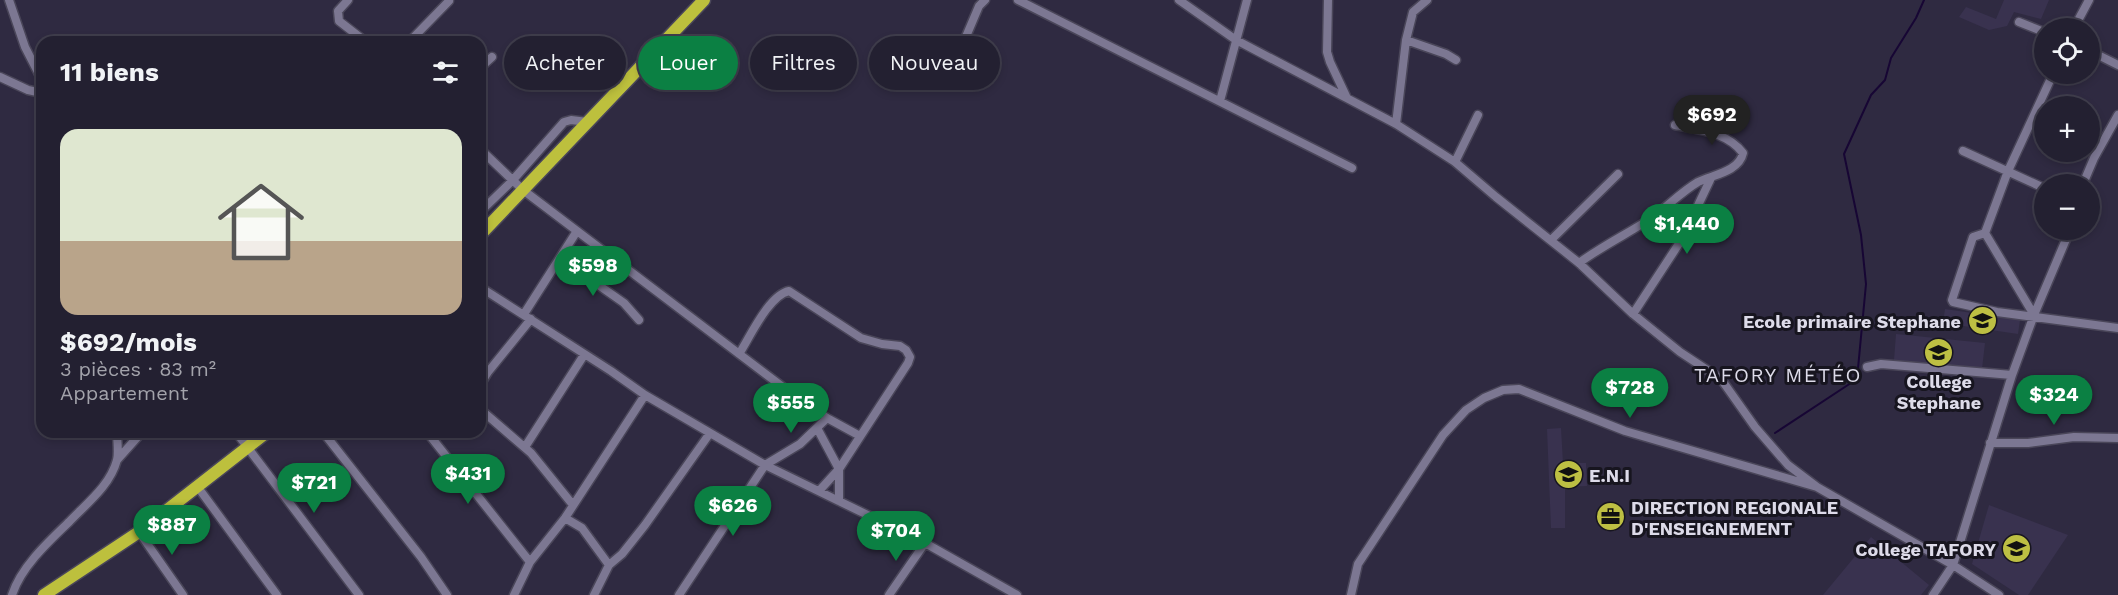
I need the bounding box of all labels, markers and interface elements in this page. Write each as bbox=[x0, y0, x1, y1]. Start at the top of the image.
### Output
map controls bbox=[2034, 18, 2100, 240]
button: locate bbox=[2034, 18, 2100, 84]
chip: Acheter bbox=[504, 36, 626, 90]
chip: Louer bbox=[638, 36, 738, 90]
chip: Filtres bbox=[750, 36, 857, 90]
chip: Nouveau bbox=[869, 36, 1000, 90]
icon: filters bbox=[429, 56, 462, 89]
text: 11 biens bbox=[60, 57, 159, 87]
pin: $692 bbox=[1676, 95, 1748, 146]
button: + bbox=[2034, 96, 2100, 162]
text: $692 bbox=[1687, 102, 1737, 126]
icon: home bbox=[207, 168, 315, 276]
button: − bbox=[2034, 174, 2100, 240]
pin: $1,440 bbox=[1638, 204, 1736, 255]
text: $1,440 bbox=[1654, 211, 1720, 235]
pin: $598 bbox=[557, 246, 629, 297]
text: $598 bbox=[568, 253, 618, 277]
school or university icon: Ecole primaire Stephane bbox=[1966, 305, 1998, 337]
place label: Ecole primaire Stephane bbox=[1743, 311, 1961, 332]
text: $692/mois bbox=[60, 327, 197, 357]
school or university icon: College Stephane bbox=[1923, 336, 1955, 368]
text: 3 pièces · 83 m² bbox=[60, 357, 216, 381]
district label: TAFORY MÉTÉO bbox=[1694, 363, 1862, 387]
pin: $728 bbox=[1594, 368, 1666, 419]
place label: College Stephane bbox=[1897, 371, 1981, 413]
text: $728 bbox=[1605, 375, 1655, 399]
pin: $324 bbox=[2018, 375, 2090, 426]
text: Appartement bbox=[60, 381, 188, 405]
text: $324 bbox=[2029, 382, 2079, 406]
pin: $555 bbox=[755, 383, 827, 434]
text: $555 bbox=[767, 390, 815, 414]
pin: $431 bbox=[432, 454, 504, 505]
school or university icon: E.N.I bbox=[1552, 459, 1584, 491]
text: $431 bbox=[445, 461, 491, 485]
pin: $721 bbox=[278, 463, 350, 514]
place label: E.N.I bbox=[1589, 465, 1630, 486]
text: $721 bbox=[291, 470, 337, 494]
pin: $626 bbox=[697, 486, 769, 537]
text: $626 bbox=[708, 493, 758, 517]
place label: DIRECTION REGIONALE D'ENSEIGNEMENT bbox=[1631, 497, 1838, 539]
office icon: DIRECTION REGIONALE D'ENSEIGNEMENT bbox=[1594, 501, 1626, 533]
pin: $887 bbox=[136, 505, 208, 556]
pin: $704 bbox=[860, 511, 932, 562]
text: $887 bbox=[147, 512, 197, 536]
text: $704 bbox=[871, 518, 921, 542]
school or university icon: College TAFORY bbox=[2001, 533, 2033, 565]
place label: College TAFORY bbox=[1855, 539, 1996, 560]

